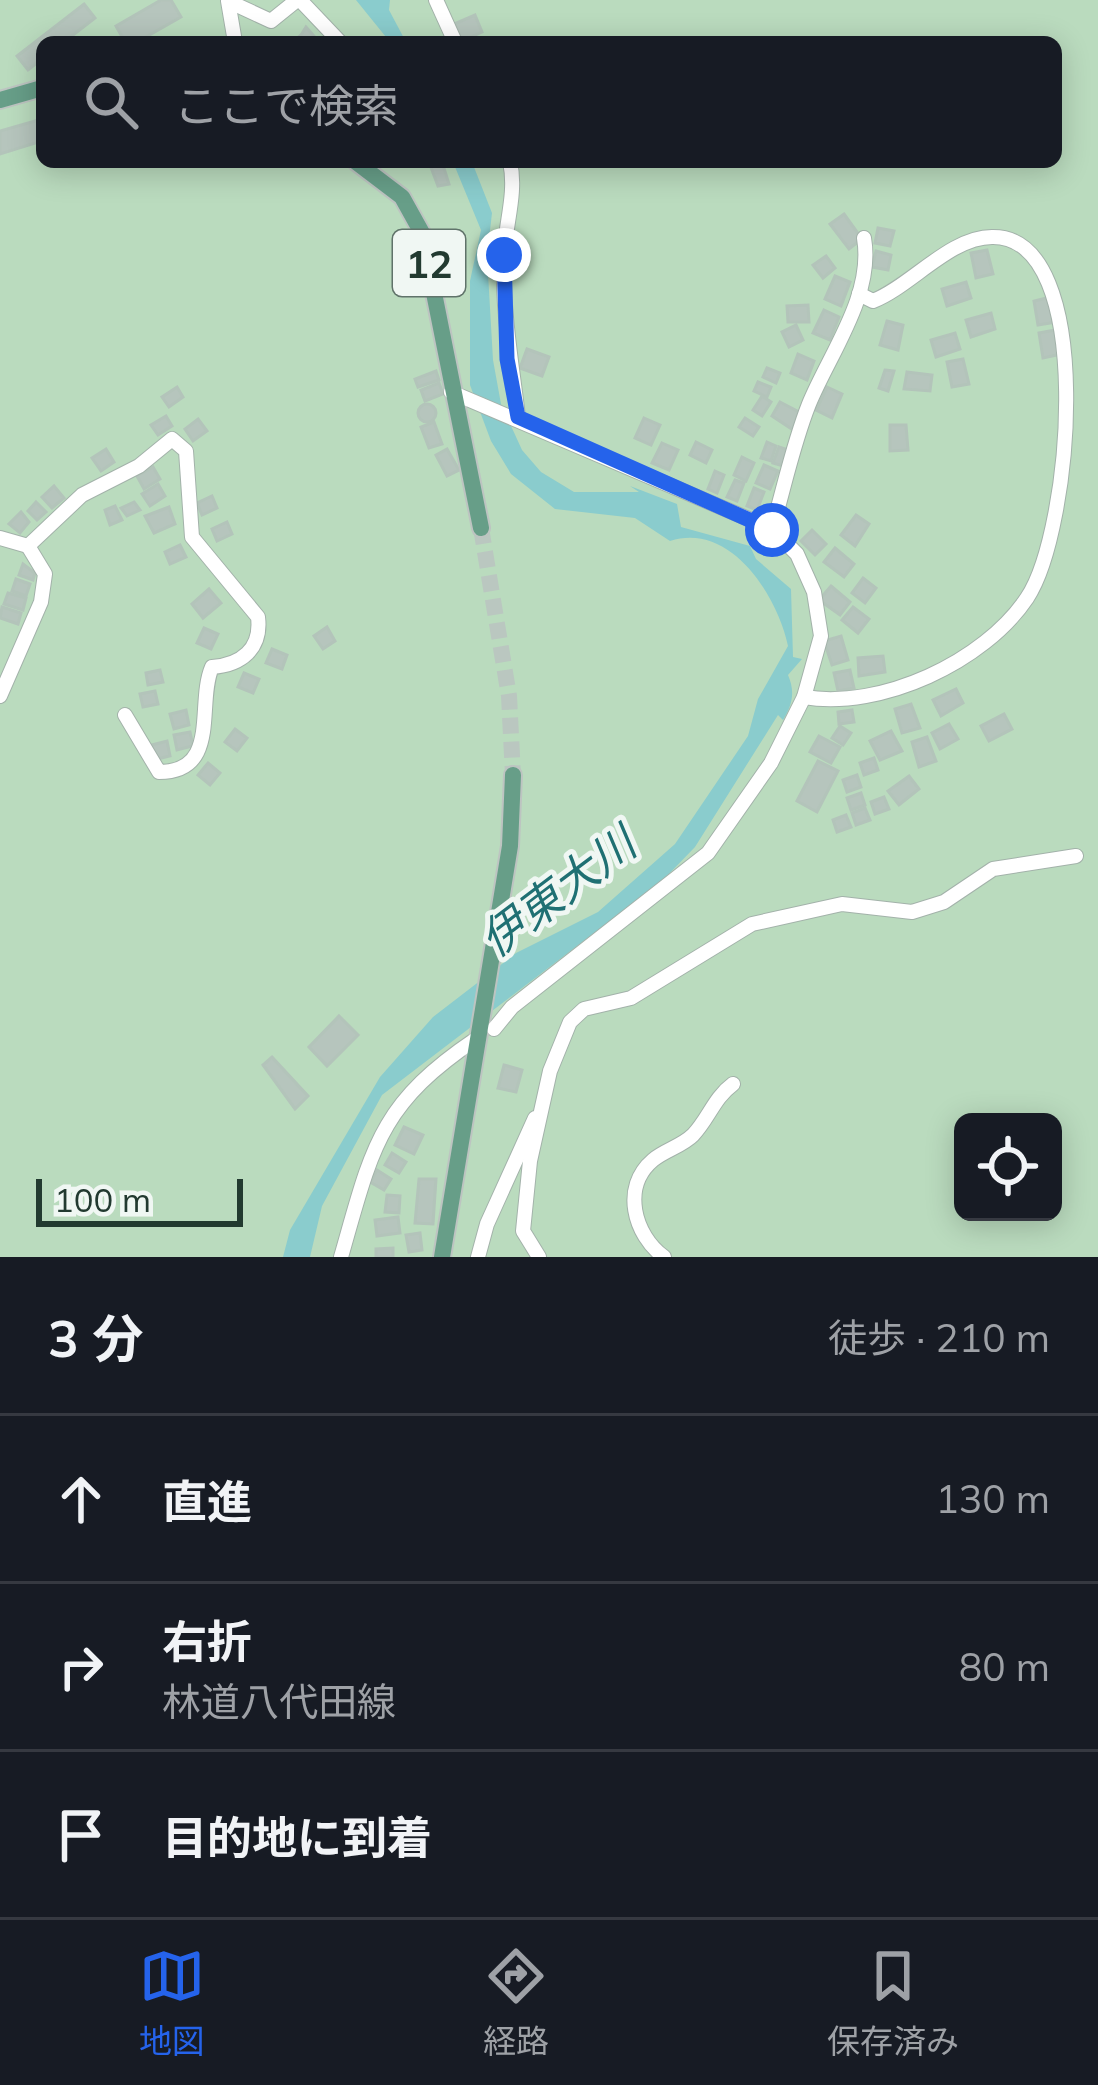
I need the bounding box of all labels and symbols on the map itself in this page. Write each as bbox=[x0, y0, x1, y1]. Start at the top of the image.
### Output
route end bbox=[477, 228, 531, 282]
road number: 12 bbox=[393, 230, 465, 296]
route start bbox=[745, 503, 799, 557]
water label: 伊東大川 bbox=[468, 812, 649, 968]
scale bar bbox=[36, 1173, 243, 1226]

